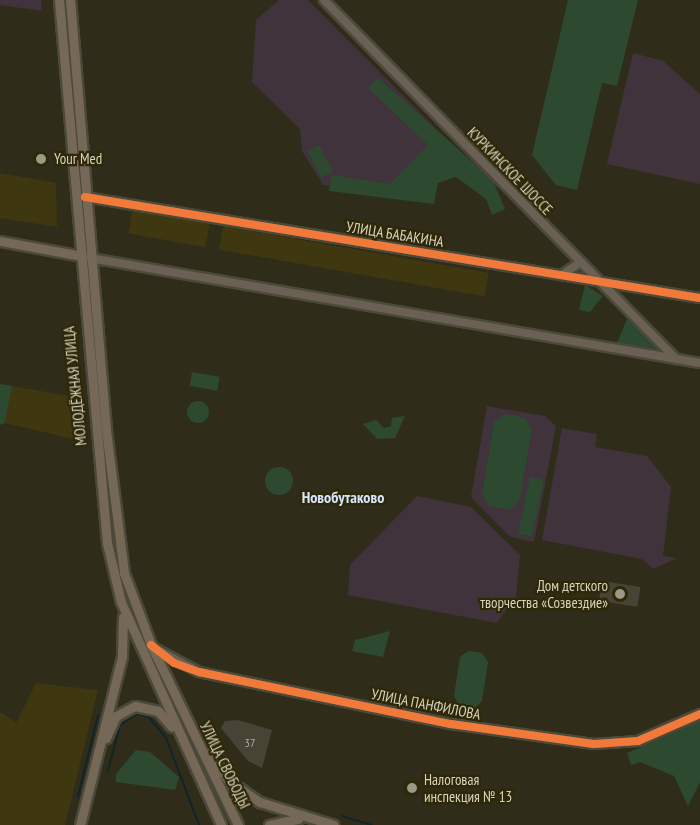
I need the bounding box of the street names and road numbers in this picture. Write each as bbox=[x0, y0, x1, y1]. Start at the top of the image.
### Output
street label: КУРКИНСКОЕ ШОССЕ bbox=[464, 123, 556, 219]
street label: УЛИЦА БАБАКИНА bbox=[345, 217, 445, 251]
street label: МОЛОДЁЖНАЯ УЛИЦА bbox=[60, 325, 90, 447]
street label: УЛИЦА ПАНФИЛОВА bbox=[370, 685, 482, 723]
street label: УЛИЦА СВОБОДЫ bbox=[196, 718, 254, 812]

